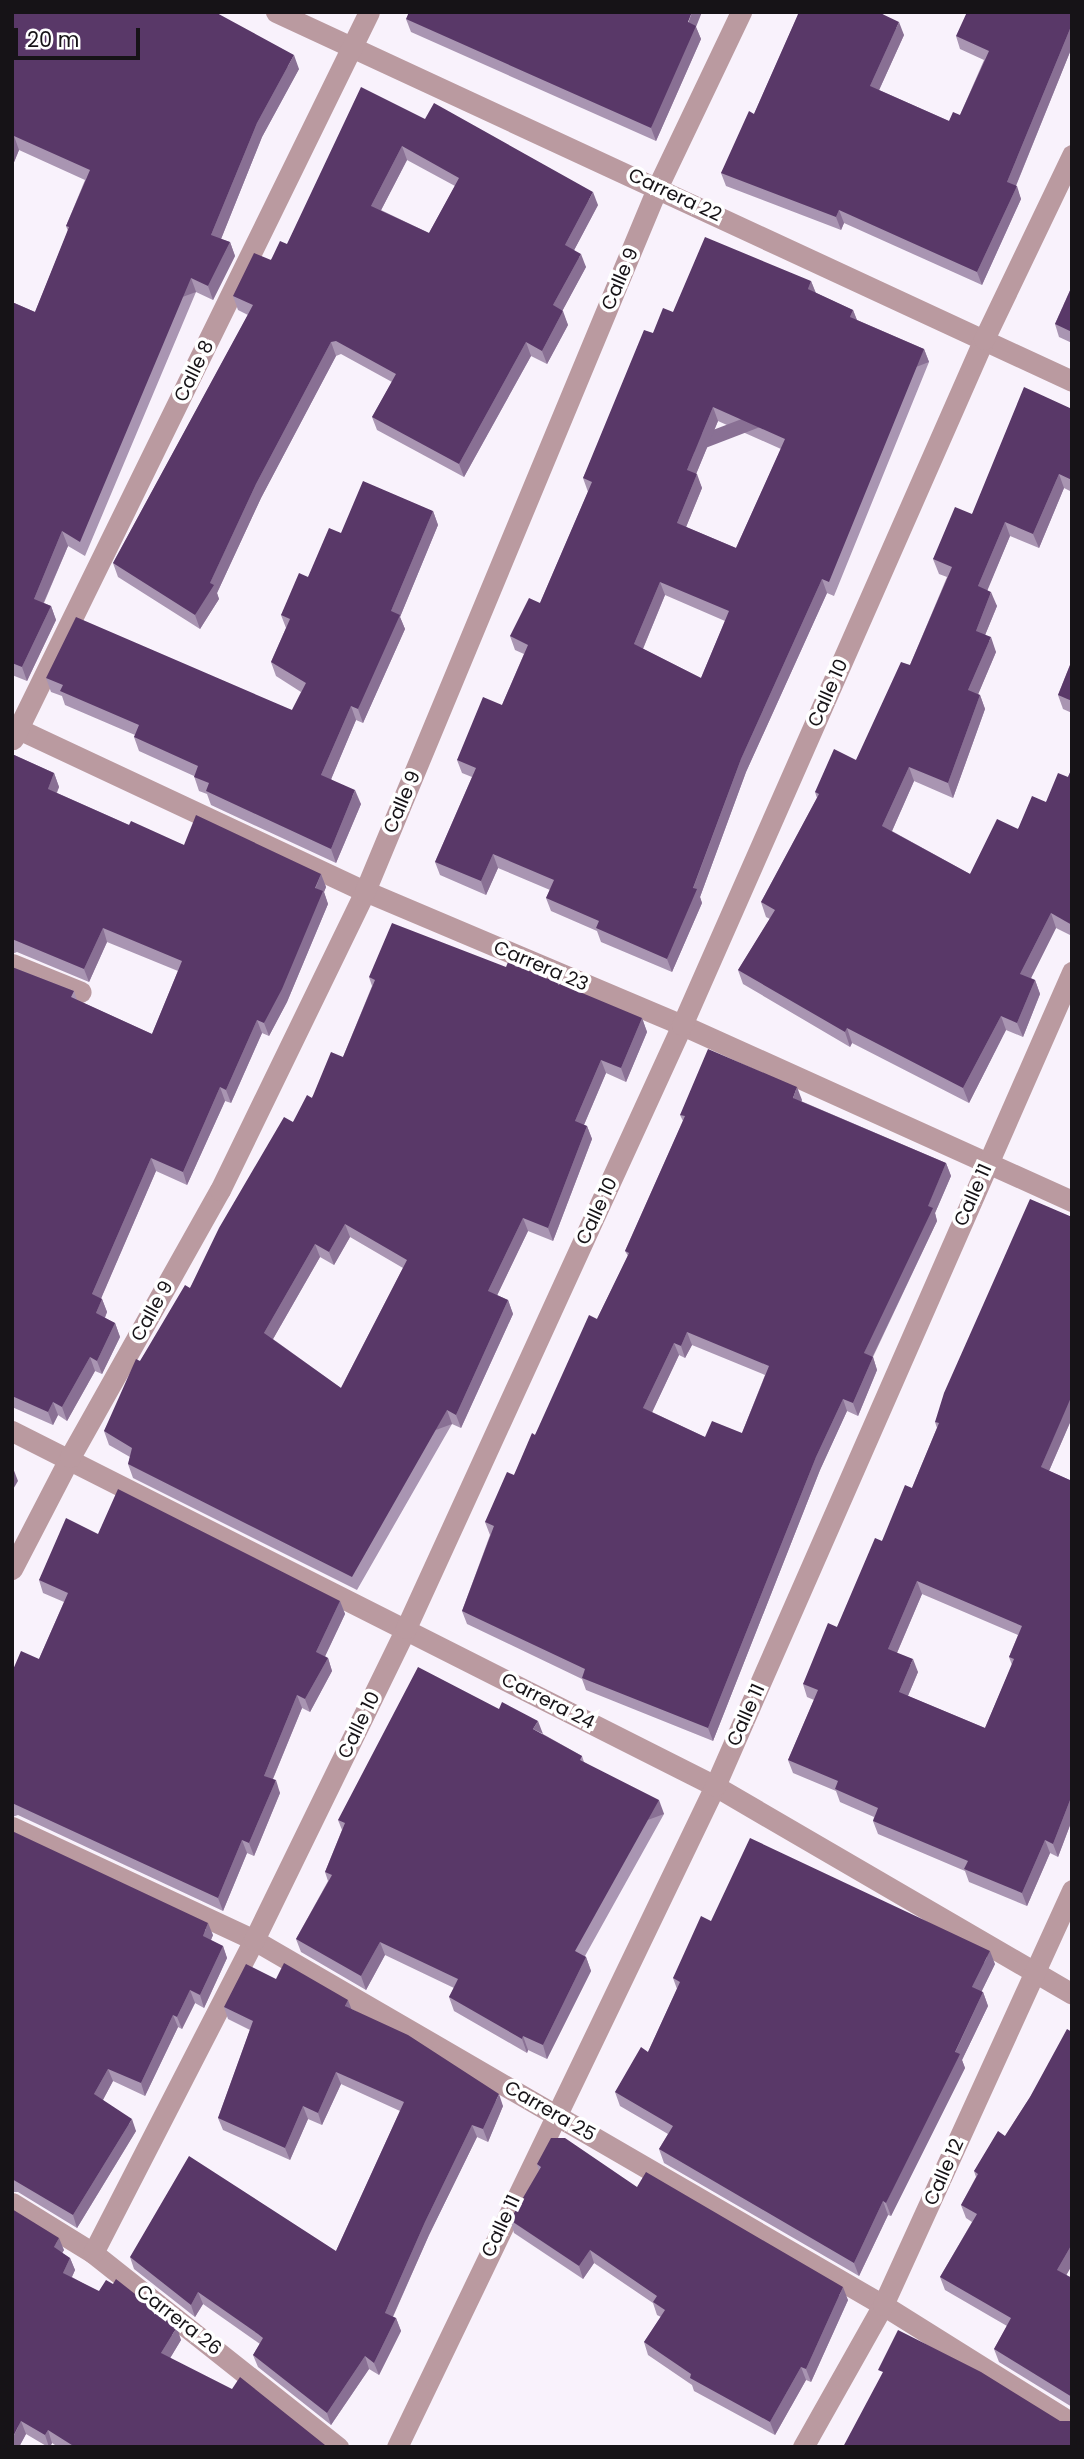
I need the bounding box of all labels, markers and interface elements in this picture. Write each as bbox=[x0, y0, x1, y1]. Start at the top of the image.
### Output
scale bar bbox=[18, 14, 144, 58]
text: 20 m bbox=[27, 25, 80, 54]
street label: Carrera 22 bbox=[625, 163, 725, 227]
street label: Calle 9 bbox=[597, 244, 643, 314]
street label: Calle 8 bbox=[169, 336, 219, 406]
street label: Calle 10 bbox=[803, 656, 853, 730]
street label: Calle 9 bbox=[379, 767, 425, 837]
street label: Carrera 23 bbox=[490, 936, 592, 996]
street label: Calle 11 bbox=[949, 1160, 997, 1230]
street label: Calle 10 bbox=[572, 1174, 622, 1248]
street label: Calle 9 bbox=[126, 1277, 178, 1345]
street label: Carrera 24 bbox=[498, 1668, 598, 1734]
street label: Calle 11 bbox=[722, 1680, 770, 1750]
street label: Calle 10 bbox=[333, 1688, 385, 1762]
street label: Carrera 25 bbox=[500, 2076, 600, 2146]
street label: Calle 12 bbox=[919, 2135, 969, 2209]
street label: Calle 11 bbox=[477, 2191, 525, 2261]
street label: Carrera 26 bbox=[132, 2280, 226, 2360]

